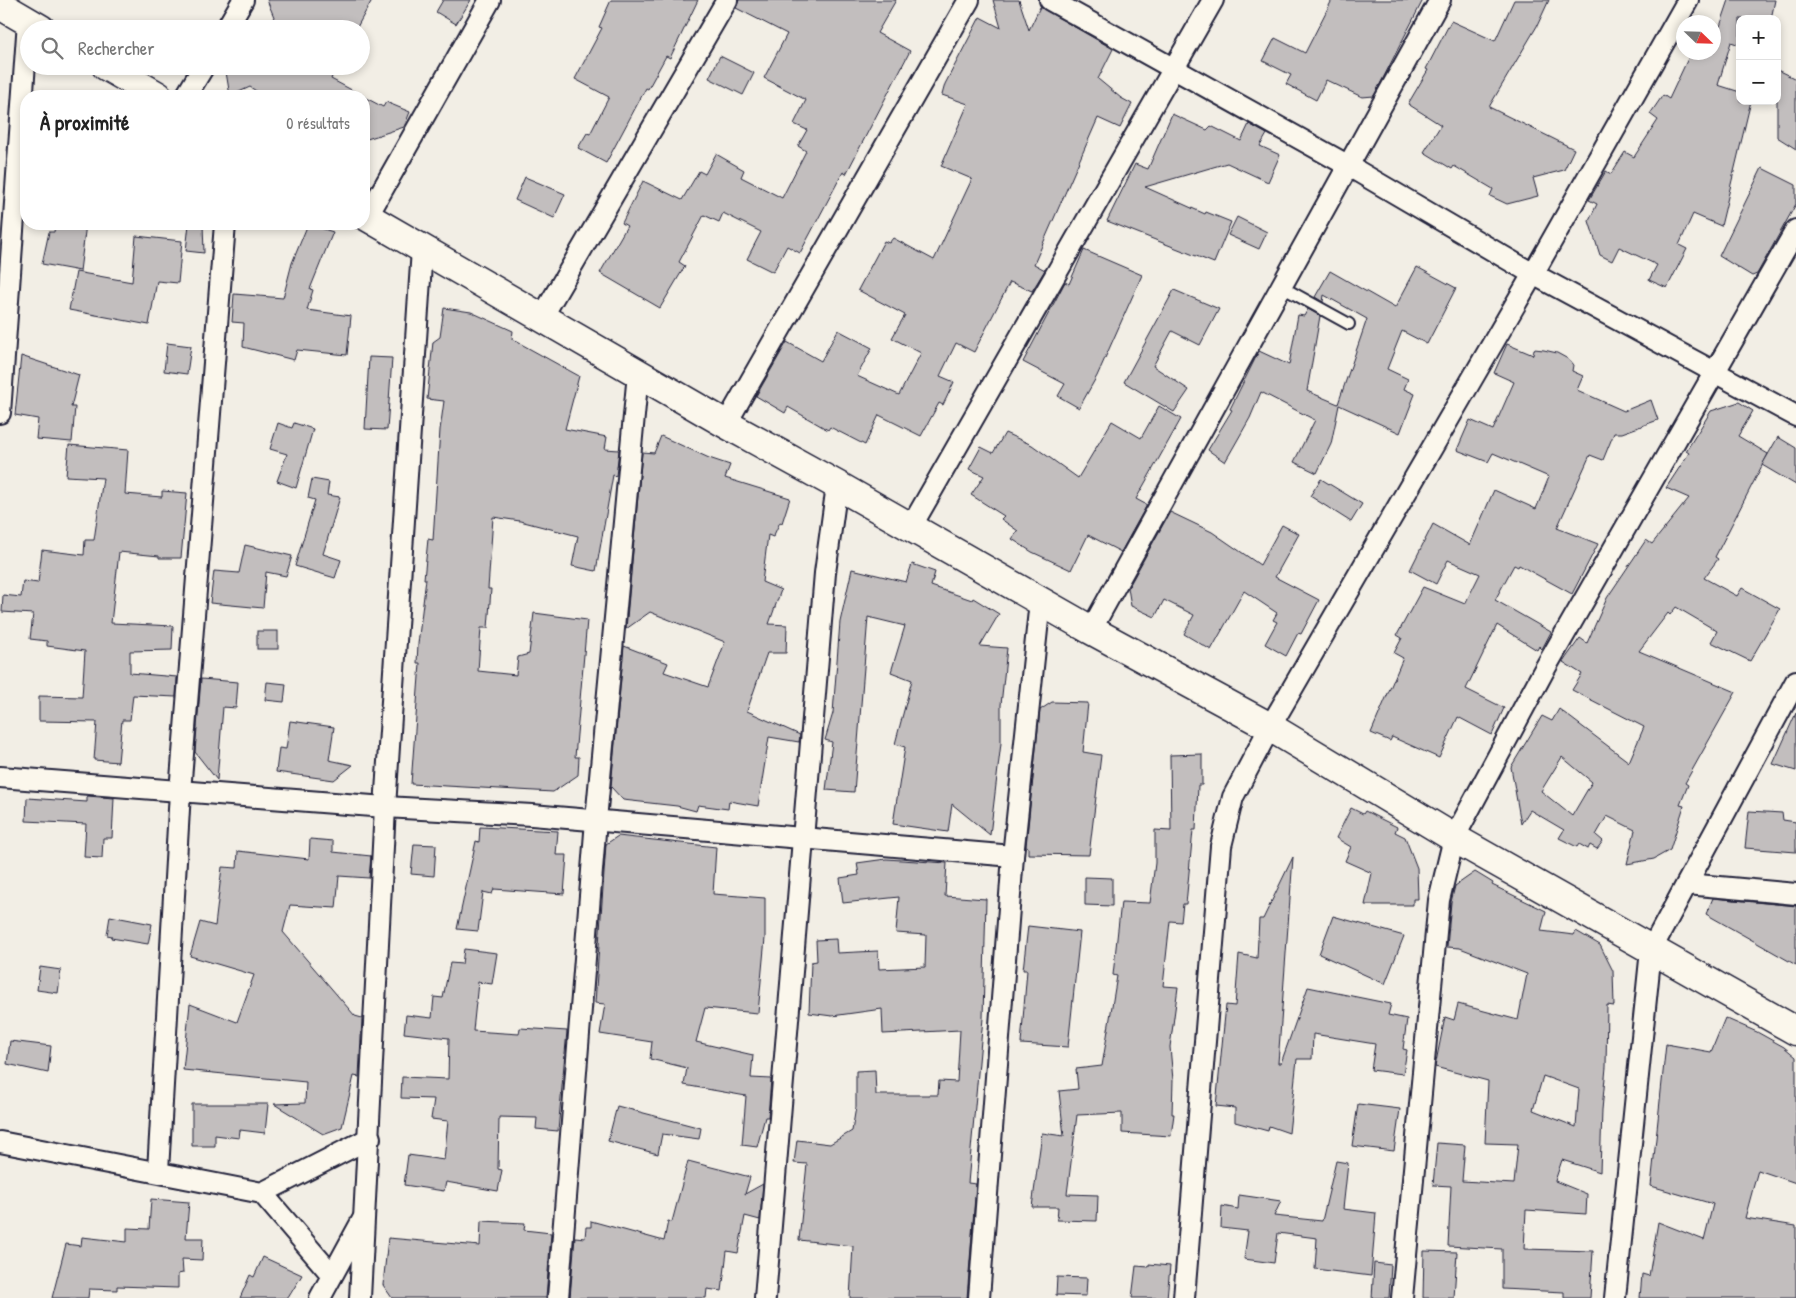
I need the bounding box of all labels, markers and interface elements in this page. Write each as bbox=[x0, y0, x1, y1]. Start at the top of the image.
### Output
north arrow bbox=[1676, 15, 1721, 60]
map controls bbox=[1736, 15, 1781, 105]
button: + bbox=[1736, 15, 1781, 60]
search box bbox=[20, 20, 370, 75]
icon: search bbox=[38, 34, 66, 62]
text: Rechercher bbox=[78, 35, 155, 61]
button: − bbox=[1736, 60, 1781, 105]
text: À proximité bbox=[40, 108, 129, 137]
text: 0 résultats bbox=[286, 112, 350, 134]

